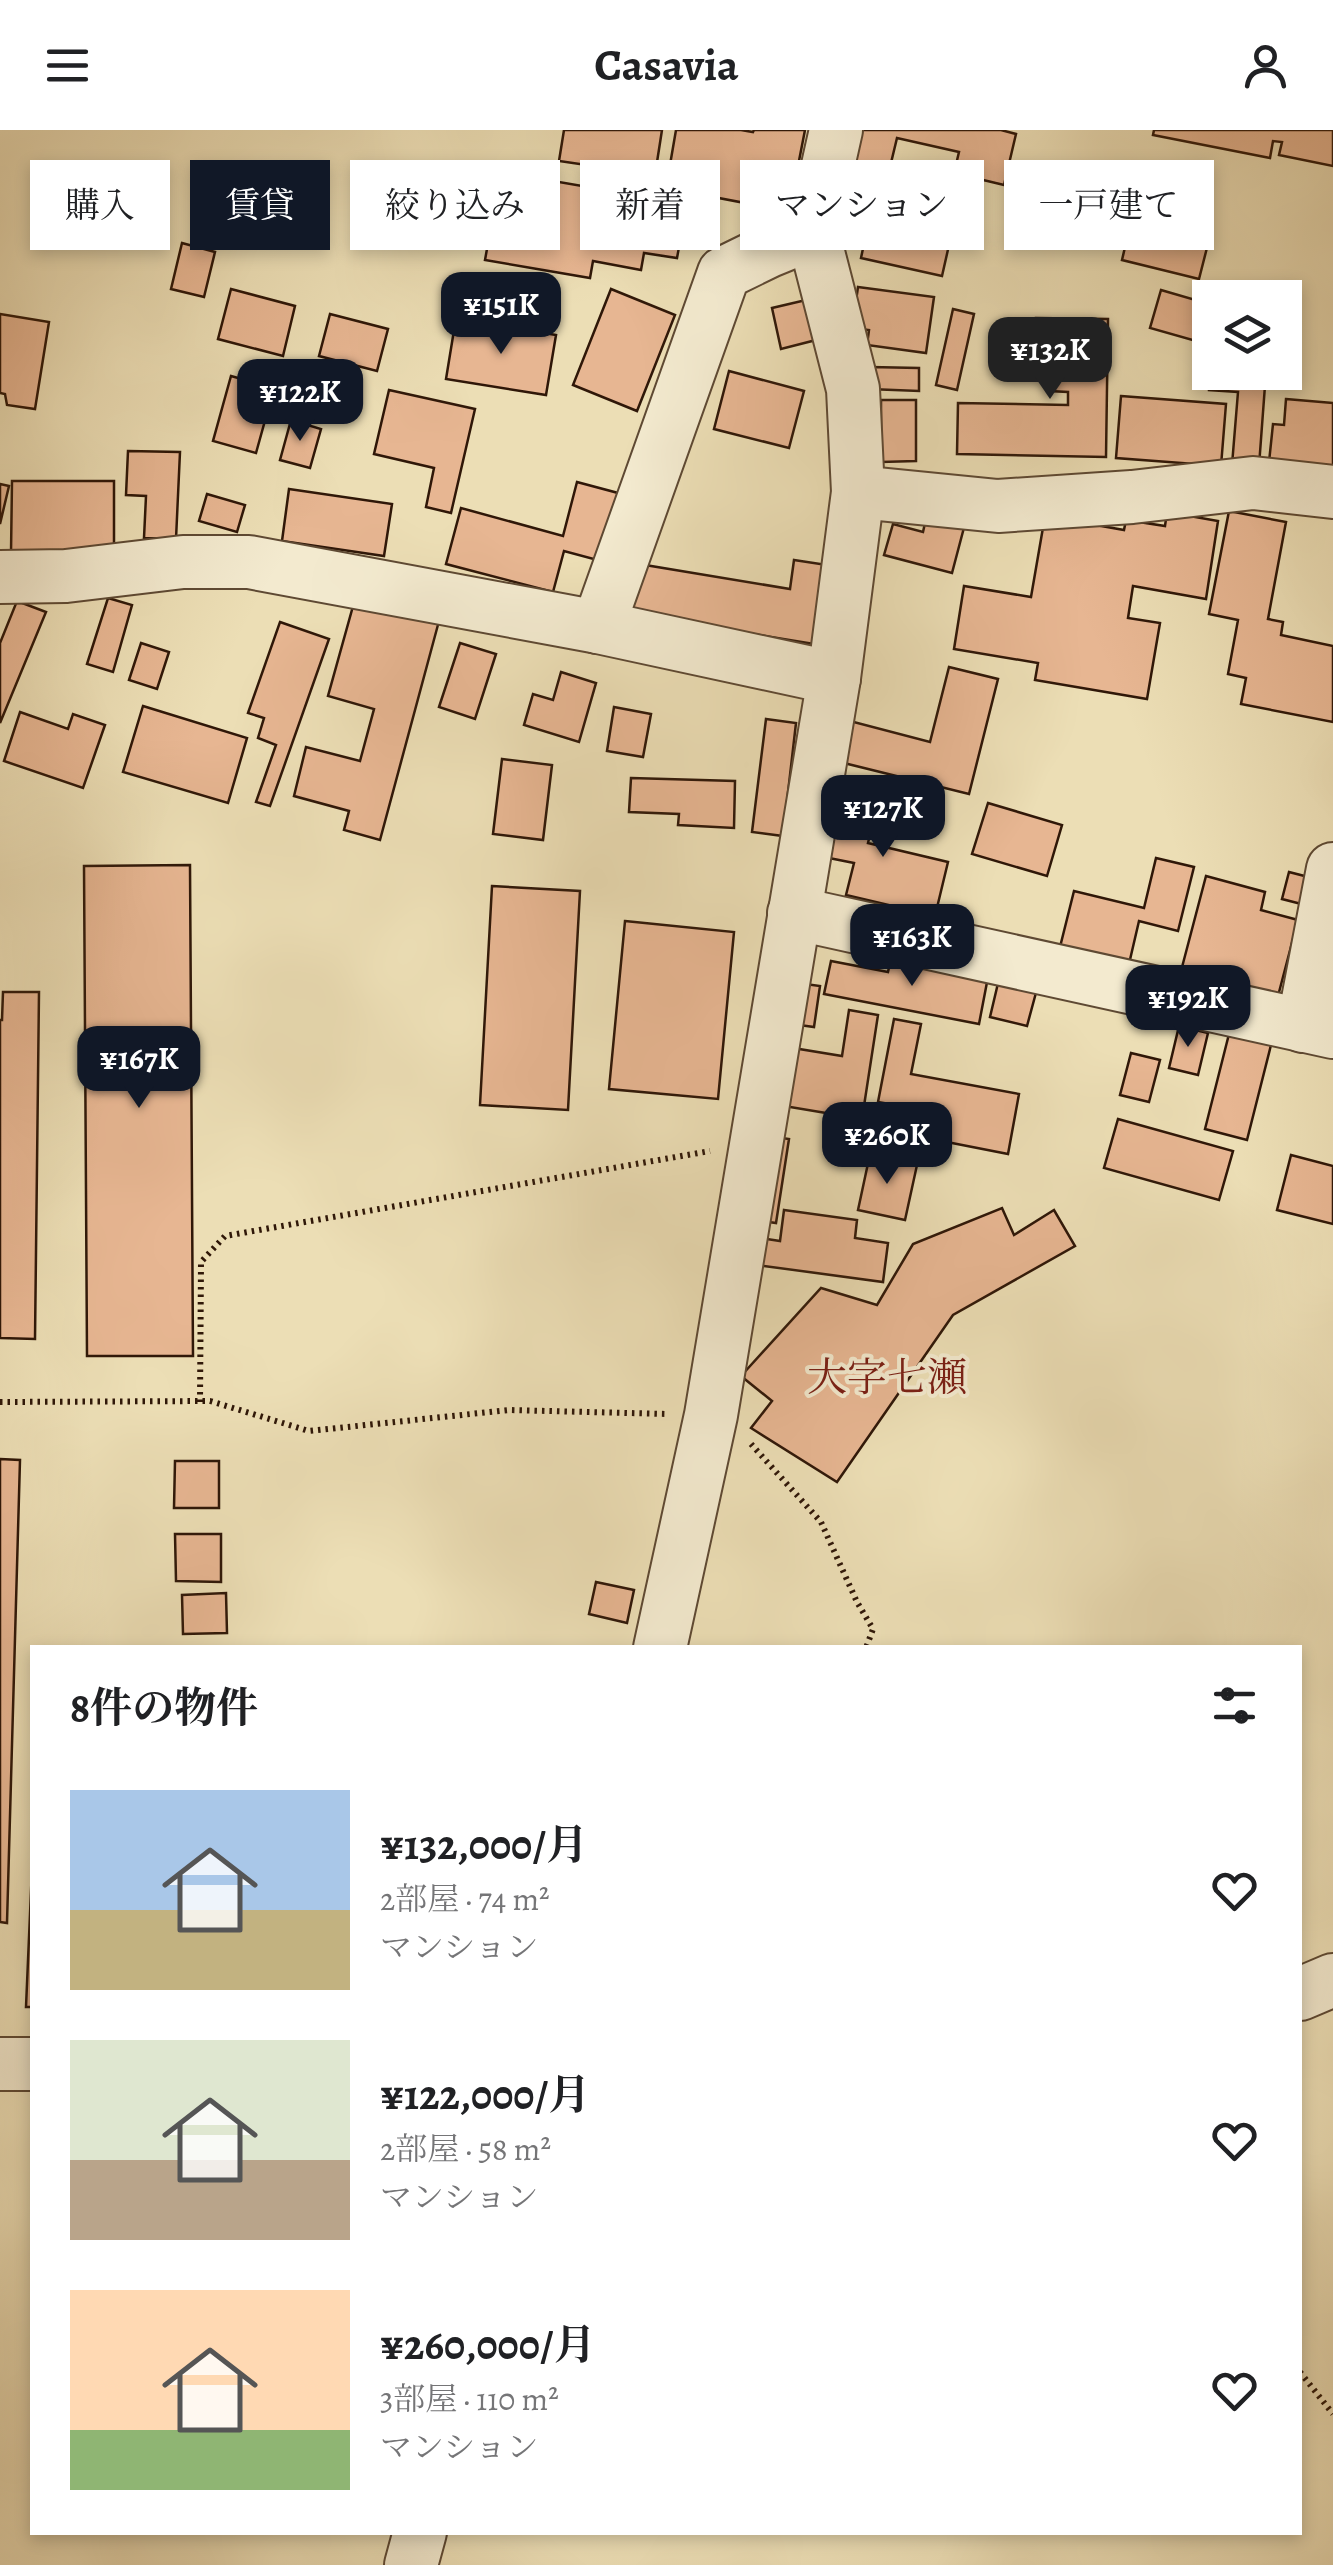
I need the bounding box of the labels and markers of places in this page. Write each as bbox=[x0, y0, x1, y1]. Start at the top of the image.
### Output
pin: ¥151K bbox=[431, 272, 571, 357]
pin: ¥132K bbox=[980, 317, 1120, 402]
pin: ¥122K bbox=[230, 359, 370, 444]
pin: ¥127K bbox=[813, 775, 953, 860]
pin: ¥163K bbox=[842, 904, 982, 989]
pin: ¥192K bbox=[1118, 965, 1258, 1050]
pin: ¥167K bbox=[69, 1026, 209, 1111]
pin: ¥260K bbox=[817, 1102, 957, 1187]

